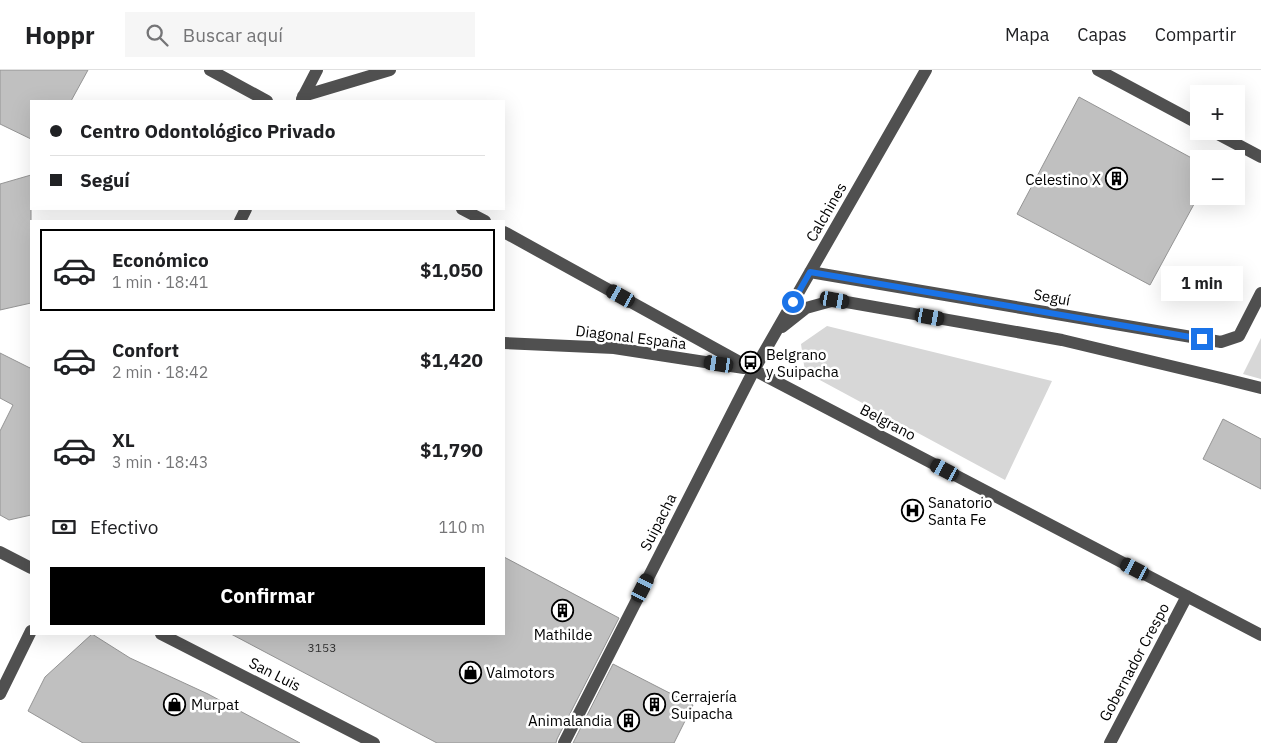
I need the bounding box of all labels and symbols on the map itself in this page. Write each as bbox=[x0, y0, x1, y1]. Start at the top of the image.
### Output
building icon: Celestino X bbox=[1105, 167, 1129, 191]
place label: Celestino X bbox=[1025, 170, 1101, 189]
street label: Calchines bbox=[801, 179, 851, 245]
callout: 1 min bbox=[1161, 266, 1243, 302]
car bbox=[604, 282, 637, 310]
street label: Seguí bbox=[1032, 284, 1072, 310]
car bbox=[818, 290, 851, 310]
route start bbox=[782, 291, 804, 313]
car bbox=[913, 307, 946, 327]
street label: Diagonal España bbox=[575, 321, 687, 353]
route end bbox=[1191, 328, 1213, 350]
place label: Belgrano y Suipacha bbox=[766, 345, 839, 381]
bus stop icon: Belgrano y Suipacha bbox=[738, 351, 762, 375]
car bbox=[703, 354, 734, 374]
street label: Belgrano bbox=[857, 399, 919, 445]
car bbox=[928, 456, 961, 484]
street label: Suipacha bbox=[636, 490, 680, 554]
place label: Sanatorio Santa Fe bbox=[928, 493, 993, 529]
hospital icon: Sanatorio Santa Fe bbox=[900, 499, 924, 523]
car bbox=[1118, 556, 1151, 582]
car bbox=[629, 571, 656, 605]
building icon: Mathilde bbox=[551, 599, 575, 623]
street label: Gobernador Crespo bbox=[1095, 600, 1173, 724]
place label: Mathilde bbox=[534, 625, 592, 644]
house number: 3153 bbox=[308, 640, 336, 655]
street label: San Luis bbox=[246, 653, 304, 695]
shop icon: Valmotors bbox=[458, 660, 482, 684]
place label: Valmotors bbox=[486, 663, 555, 682]
place label: Cerrajería Suipacha bbox=[671, 687, 737, 723]
shop icon: Murpat bbox=[163, 692, 187, 716]
building icon: Cerrajería Suipacha bbox=[643, 693, 667, 717]
place label: Murpat bbox=[191, 695, 239, 714]
building icon: Animalandia bbox=[616, 708, 640, 732]
place label: Animalandia bbox=[528, 711, 612, 730]

